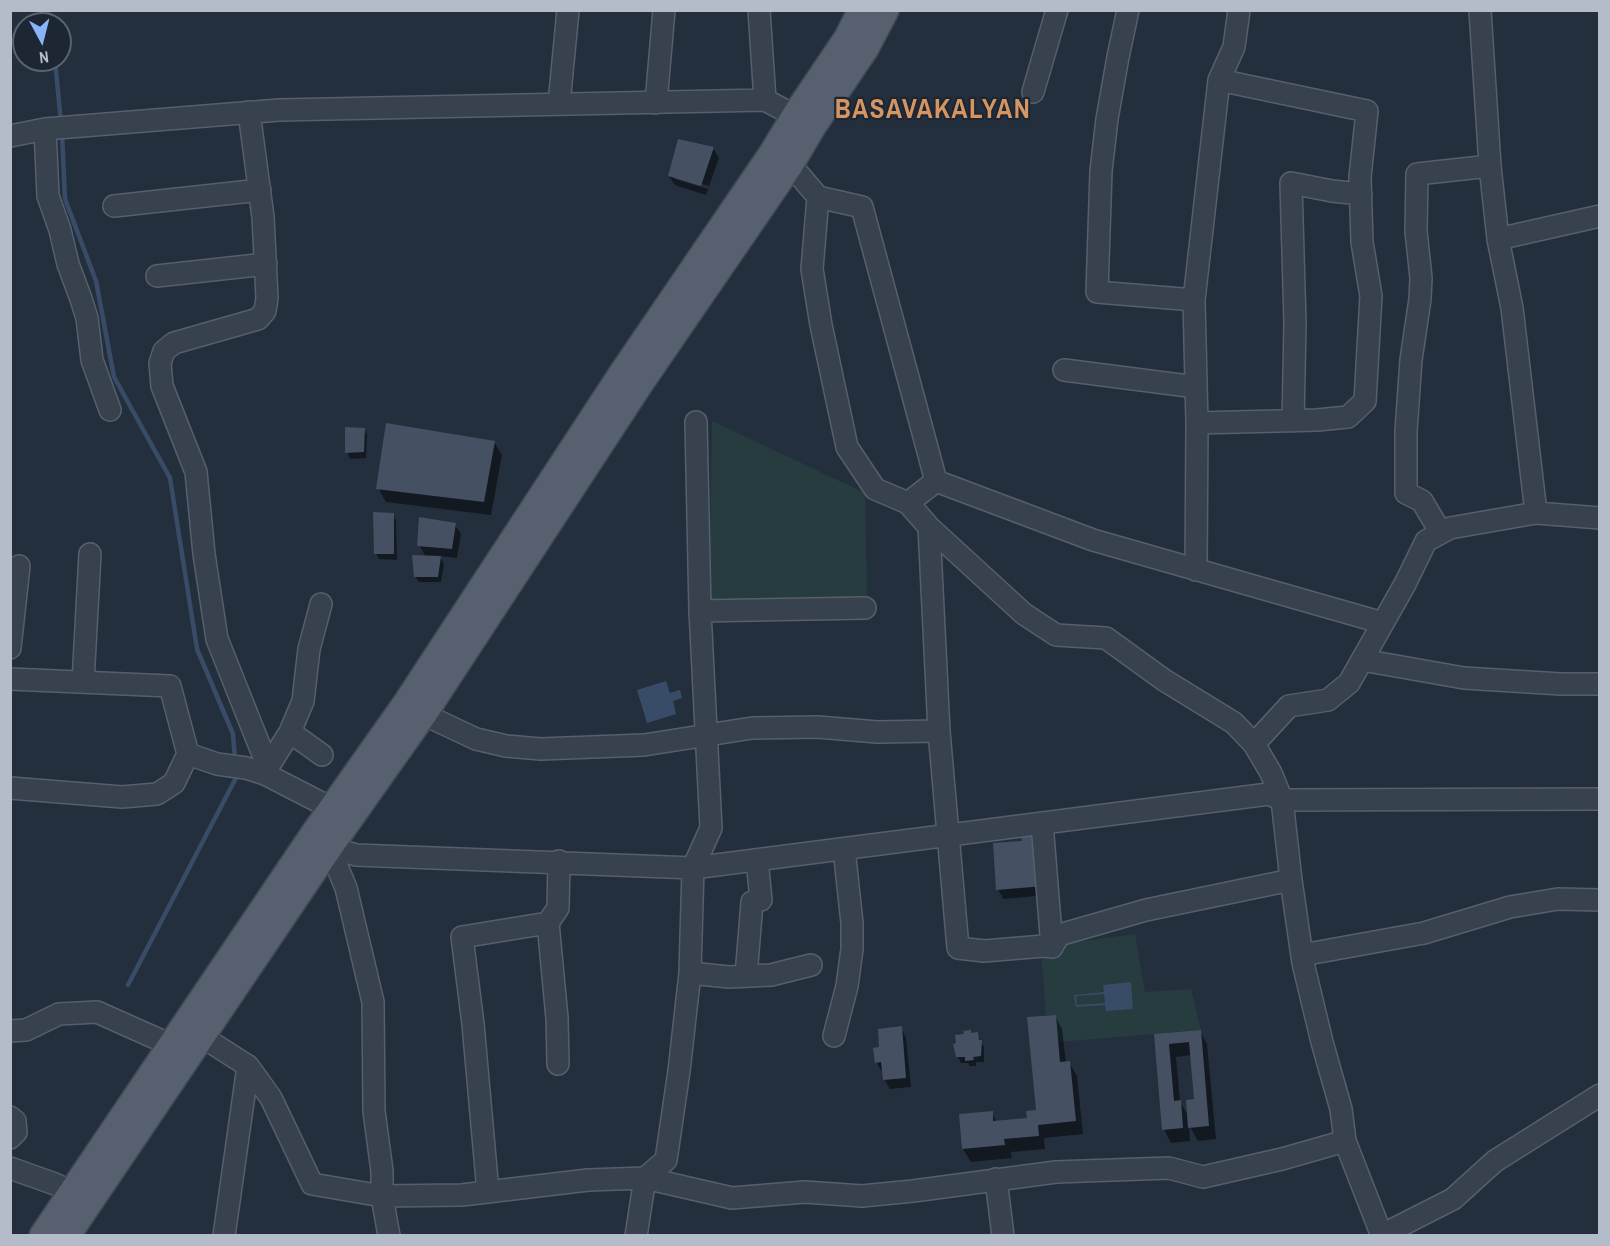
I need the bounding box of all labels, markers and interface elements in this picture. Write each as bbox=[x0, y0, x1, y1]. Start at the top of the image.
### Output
north arrow bbox=[12, 12, 72, 72]
text: N bbox=[38, 46, 50, 69]
district label: BASAVAKALYAN bbox=[835, 95, 1031, 127]

